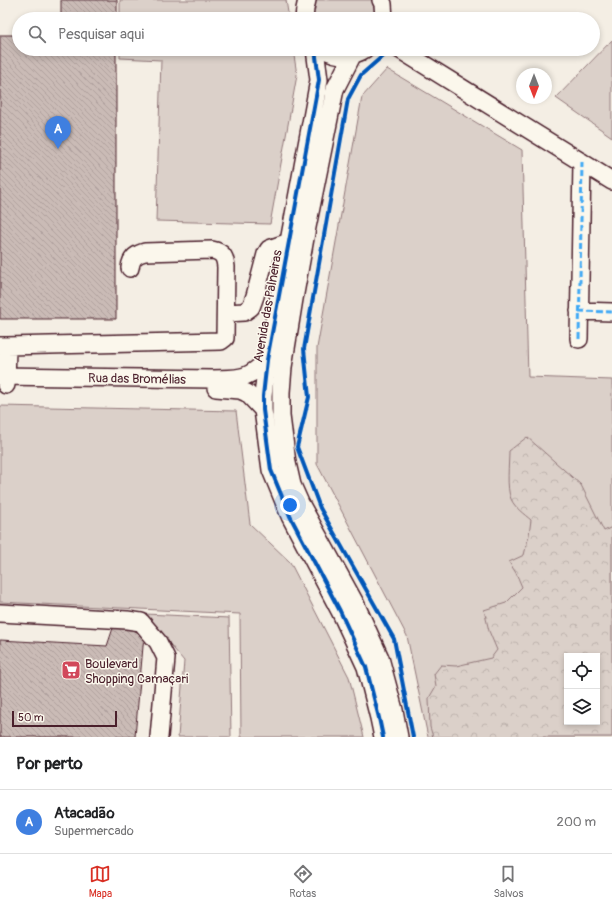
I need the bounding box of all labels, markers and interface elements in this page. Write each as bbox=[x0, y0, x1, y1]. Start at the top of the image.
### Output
search box bbox=[12, 12, 600, 56]
icon: search bbox=[26, 23, 48, 45]
text: Pesquisar aqui bbox=[58, 25, 144, 44]
north arrow bbox=[516, 68, 552, 104]
pin: A bbox=[45, 116, 71, 149]
street label: Avenida das Palneiras bbox=[250, 248, 286, 364]
street label: Rua das Bromélias bbox=[88, 370, 186, 388]
your location bbox=[280, 495, 300, 515]
map controls bbox=[564, 653, 600, 725]
button: locate bbox=[564, 653, 600, 689]
place label: Boulevard Shopping Camaçari bbox=[85, 656, 188, 687]
supermarket icon: Boulevard Shopping Camaçari bbox=[60, 659, 82, 681]
button: layers bbox=[564, 689, 600, 725]
scale bar bbox=[12, 709, 117, 728]
text: 50 m bbox=[18, 711, 44, 724]
text: Por perto bbox=[16, 753, 83, 774]
text: Atacadão bbox=[54, 804, 115, 823]
text: A bbox=[25, 814, 33, 830]
text: 200 m bbox=[557, 814, 596, 830]
text: Supermercado bbox=[54, 823, 134, 839]
tab: Mapa bbox=[89, 863, 112, 900]
tab: Rotas bbox=[289, 863, 316, 900]
tab: Salvos bbox=[493, 863, 523, 900]

